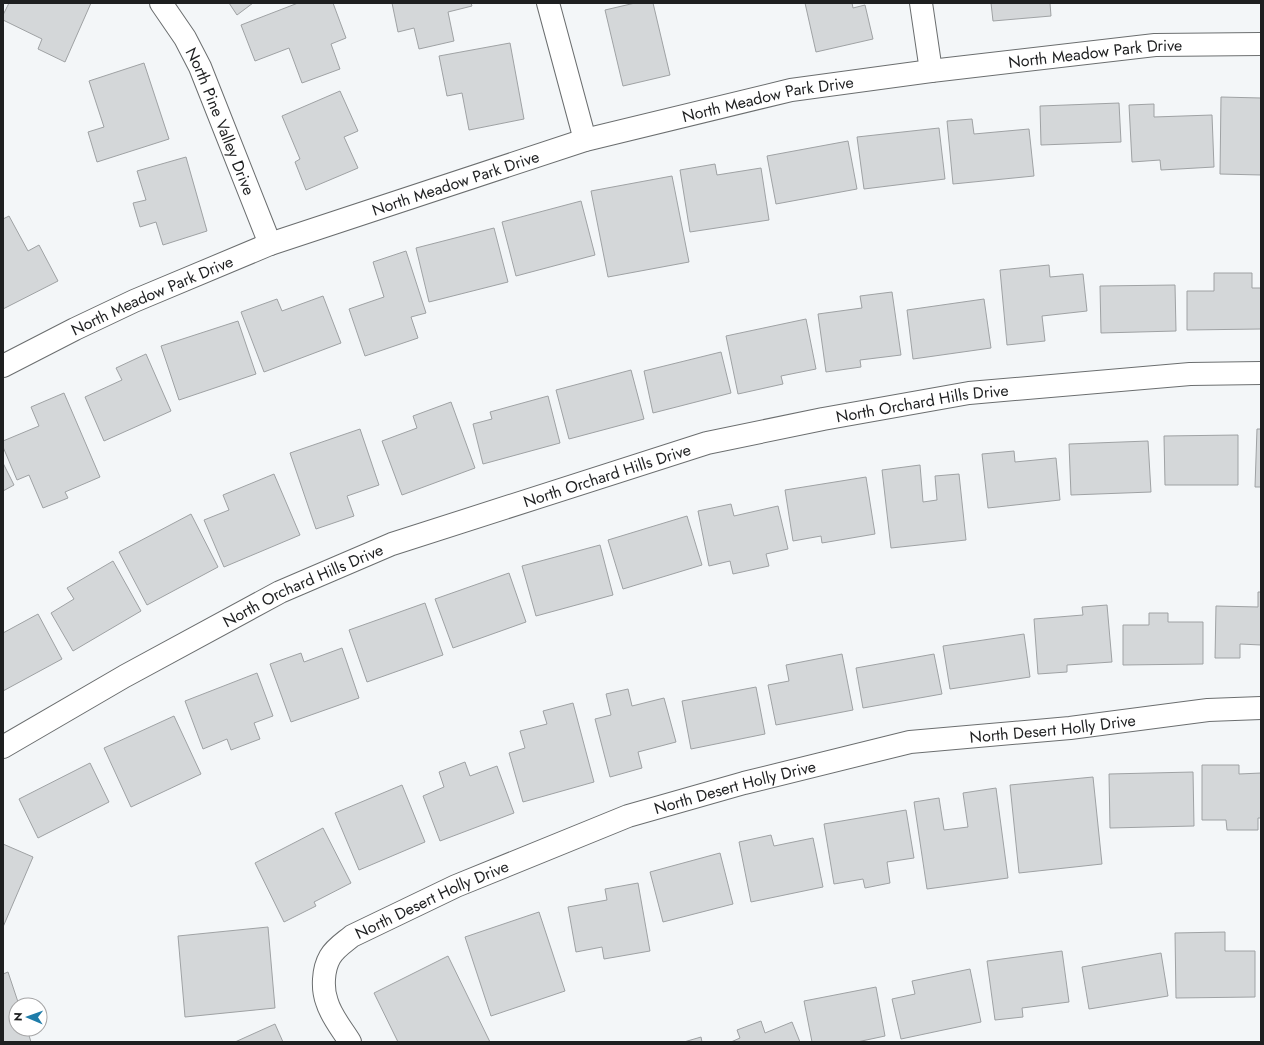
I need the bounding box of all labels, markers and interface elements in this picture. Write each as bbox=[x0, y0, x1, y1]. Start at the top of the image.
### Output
street label: North Meadow Park Drive bbox=[1007, 33, 1182, 73]
street label: North Pine Valley Drive bbox=[180, 43, 261, 198]
street label: North Meadow Park Drive bbox=[680, 70, 855, 128]
street label: North Meadow Park Drive bbox=[369, 144, 542, 221]
street label: North Meadow Park Drive bbox=[67, 249, 236, 341]
street label: North Orchard Hills Drive bbox=[834, 378, 1009, 428]
street label: North Orchard Hills Drive bbox=[520, 437, 694, 513]
street label: North Orchard Hills Drive bbox=[218, 538, 386, 633]
street label: North Desert Holly Drive bbox=[969, 708, 1137, 748]
street label: North Desert Holly Drive bbox=[651, 754, 818, 820]
street label: North Desert Holly Drive bbox=[351, 854, 512, 944]
north arrow bbox=[8, 997, 48, 1037]
text: N bbox=[10, 1012, 26, 1021]

